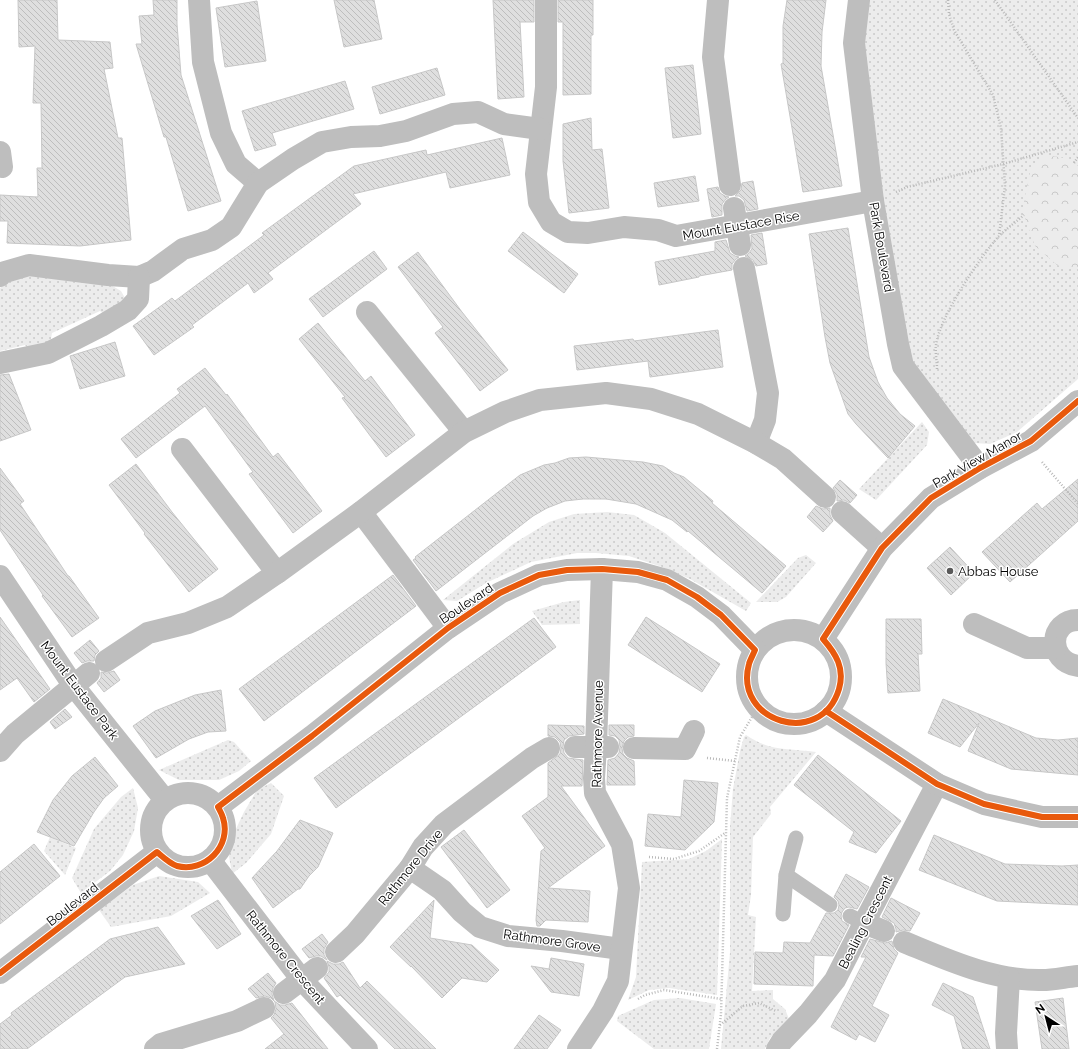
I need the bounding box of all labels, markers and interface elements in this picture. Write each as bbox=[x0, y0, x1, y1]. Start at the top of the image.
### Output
street label: Park Boulevard bbox=[866, 201, 897, 293]
street label: Mount Eustace Rise bbox=[682, 208, 801, 243]
street label: Park View Manor bbox=[930, 428, 1025, 491]
place label: Abbas House bbox=[958, 564, 1039, 579]
marker: Abbas House bbox=[945, 566, 955, 576]
street label: Boulevard bbox=[437, 580, 496, 627]
street label: Mount Eustace Park bbox=[38, 638, 122, 743]
street label: Rathmore Avenue bbox=[589, 680, 606, 788]
street label: Rathmore Drive bbox=[375, 826, 446, 908]
street label: Bealing Crescent bbox=[836, 873, 896, 971]
street label: Boulevard bbox=[43, 880, 101, 929]
street label: Rathmore Crescent bbox=[243, 907, 328, 1008]
street label: Rathmore Grove bbox=[502, 926, 602, 955]
north arrow bbox=[1026, 997, 1066, 1037]
text: N bbox=[1033, 1002, 1048, 1017]

